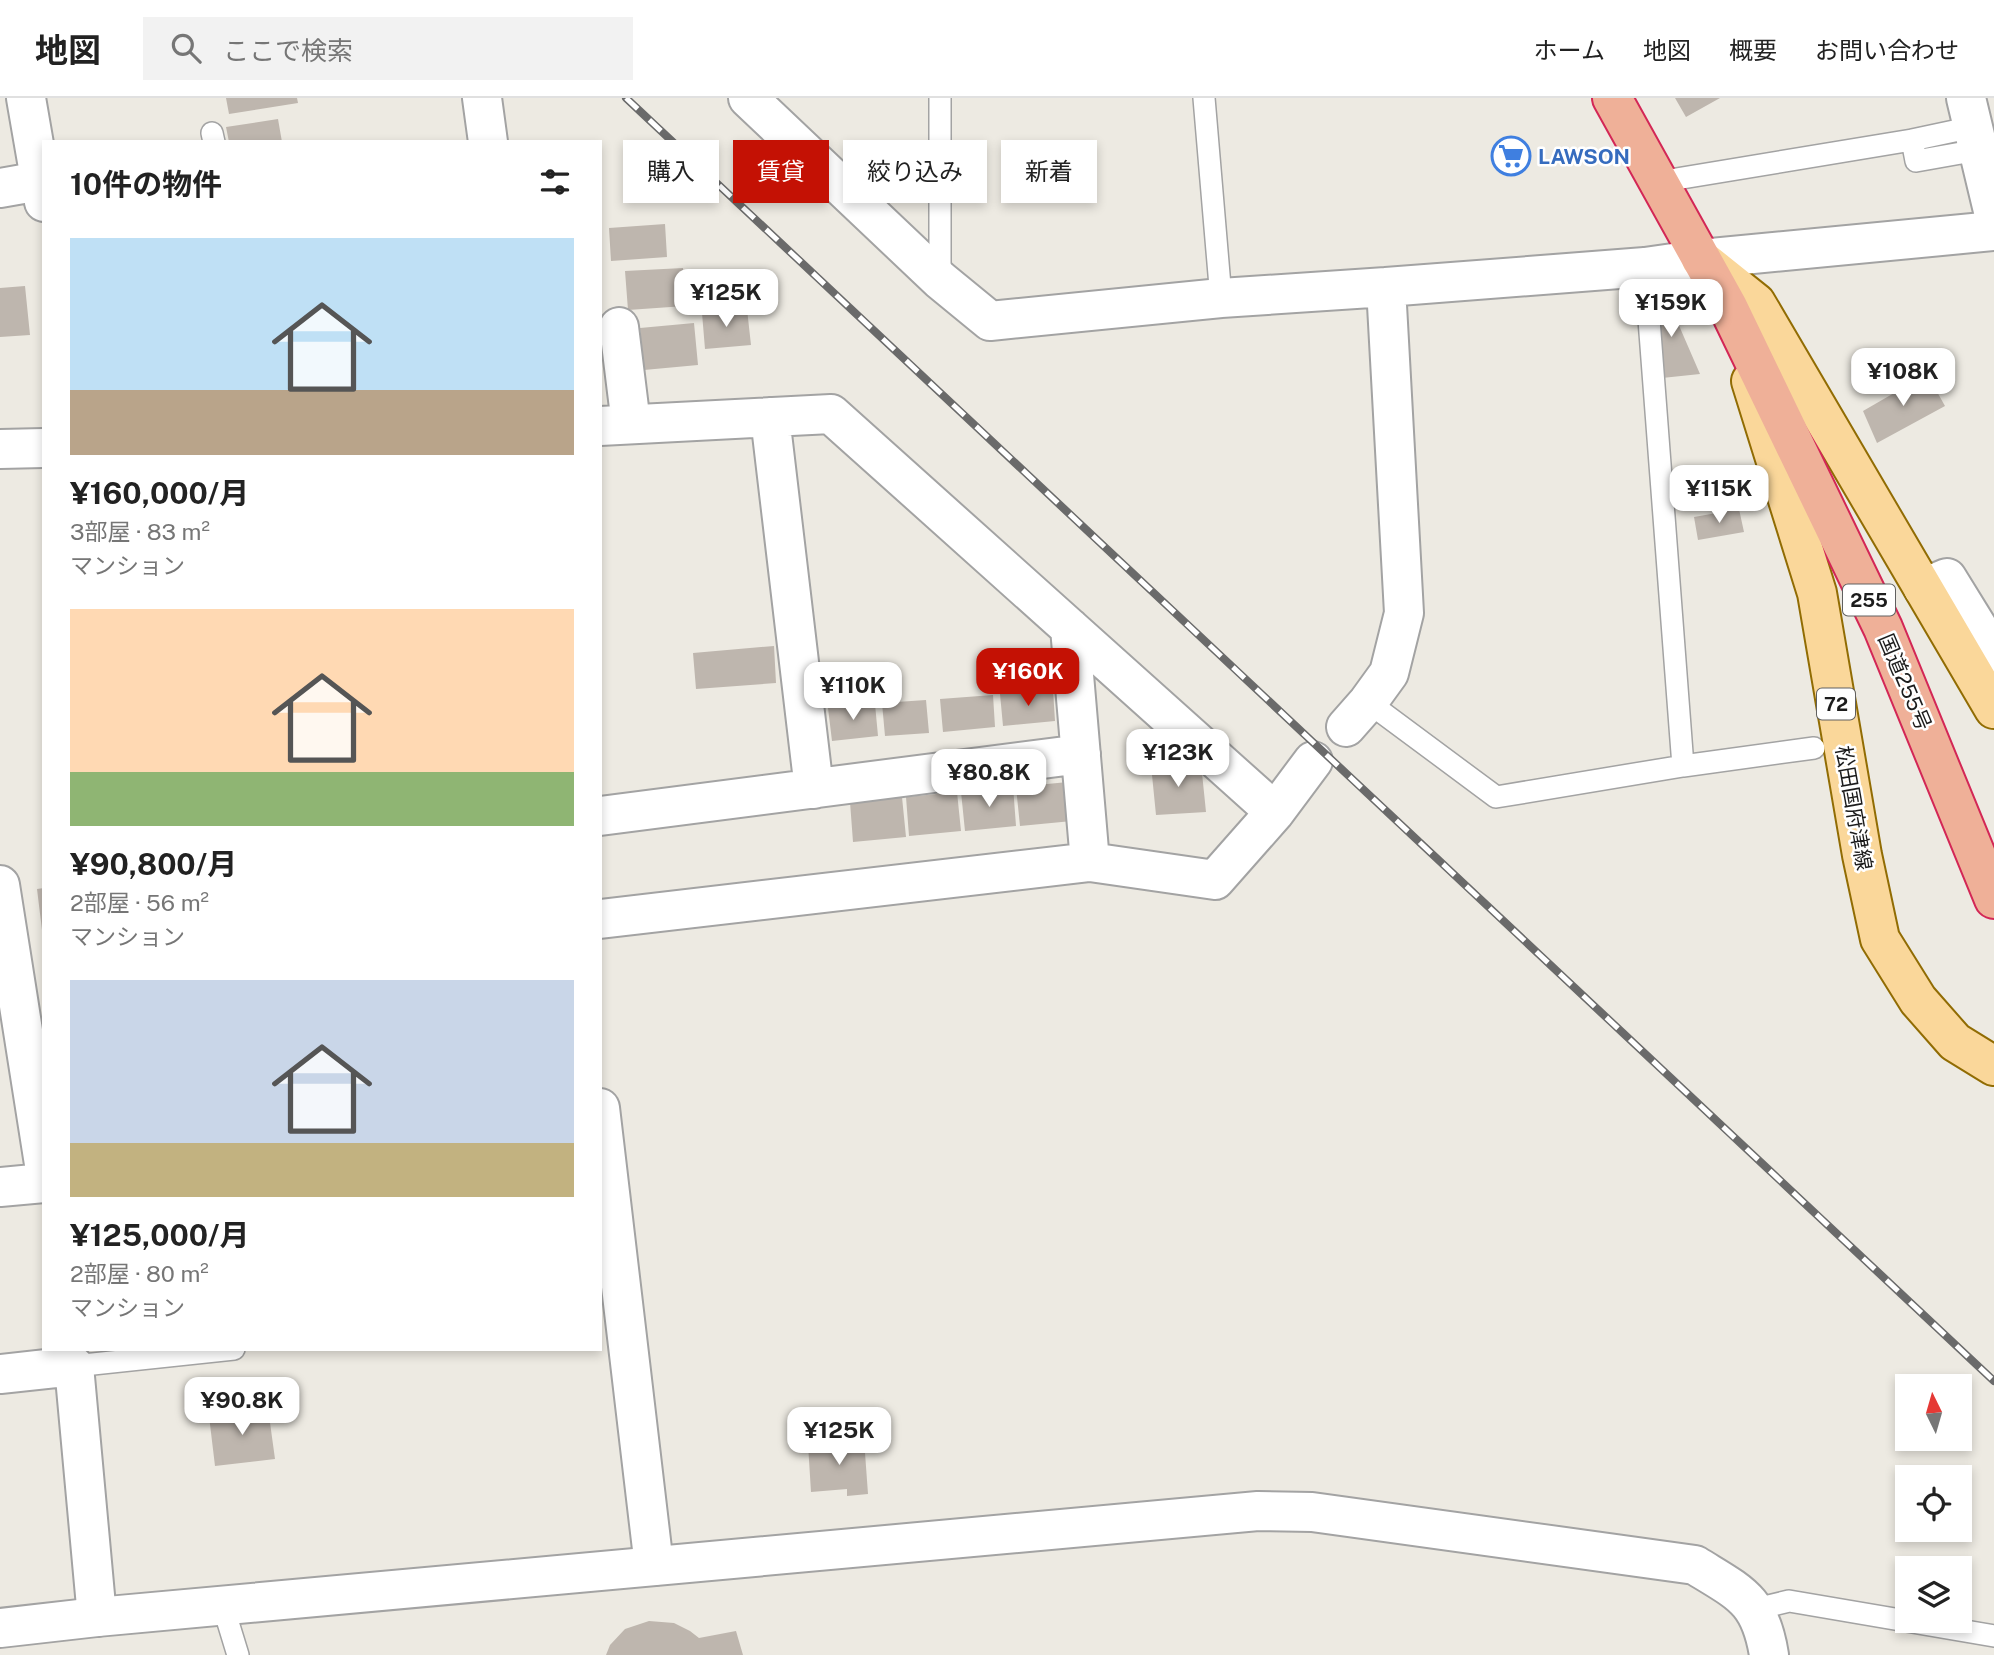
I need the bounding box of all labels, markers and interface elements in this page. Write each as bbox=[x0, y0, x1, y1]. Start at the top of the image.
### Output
search box bbox=[143, 17, 633, 80]
icon: search bbox=[167, 29, 205, 67]
text: 地図 bbox=[35, 31, 101, 69]
text: ここで検索 bbox=[223, 35, 353, 66]
text: ホーム bbox=[1534, 36, 1605, 64]
text: 地図 bbox=[1643, 36, 1691, 64]
text: 概要 bbox=[1729, 36, 1777, 64]
text: お問い合わせ bbox=[1815, 36, 1959, 64]
supermarket icon: LAWSON bbox=[1490, 135, 1532, 177]
chip: 購入 bbox=[623, 140, 719, 203]
chip: 賃貸 bbox=[733, 140, 829, 203]
chip: 絞り込み bbox=[843, 140, 987, 203]
chip: 新着 bbox=[1001, 140, 1097, 203]
place label: LAWSON bbox=[1538, 144, 1630, 169]
icon: filters bbox=[536, 163, 574, 201]
text: 10件の物件 bbox=[70, 166, 222, 202]
pin: ¥125K bbox=[677, 270, 775, 329]
text: ¥125K bbox=[690, 278, 762, 305]
pin: ¥159K bbox=[1622, 280, 1720, 339]
icon: home bbox=[259, 284, 385, 410]
text: ¥159K bbox=[1635, 288, 1707, 315]
pin: ¥108K bbox=[1854, 348, 1952, 408]
text: ¥108K bbox=[1867, 357, 1939, 384]
pin: ¥115K bbox=[1670, 466, 1768, 525]
text: ¥115K bbox=[1686, 474, 1752, 501]
text: ¥160,000/月 bbox=[70, 475, 249, 511]
text: 3部屋 · 83 m² bbox=[70, 518, 210, 545]
text: マンション bbox=[70, 552, 185, 579]
road number: 255 bbox=[1843, 584, 1895, 615]
street label: 国道255号 bbox=[1873, 630, 1937, 734]
pin: ¥160K bbox=[979, 648, 1077, 708]
icon: home bbox=[259, 655, 385, 781]
text: ¥160K bbox=[992, 657, 1064, 684]
pin: ¥110K bbox=[804, 662, 902, 722]
text: ¥110K bbox=[820, 671, 886, 698]
road number: 72 bbox=[1817, 688, 1855, 720]
pin: ¥123K bbox=[1129, 730, 1227, 789]
text: ¥123K bbox=[1142, 738, 1214, 765]
street label: 松田国府津線 bbox=[1831, 744, 1877, 872]
pin: ¥80.8K bbox=[932, 750, 1046, 809]
text: ¥80.8K bbox=[947, 758, 1031, 785]
text: ¥90,800/月 bbox=[70, 846, 237, 882]
text: 2部屋 · 56 m² bbox=[70, 889, 209, 916]
text: マンション bbox=[70, 923, 185, 950]
icon: home bbox=[259, 1026, 385, 1152]
text: ¥125,000/月 bbox=[70, 1217, 249, 1253]
text: 2部屋 · 80 m² bbox=[70, 1260, 209, 1287]
text: マンション bbox=[70, 1294, 185, 1321]
north arrow bbox=[1895, 1374, 1972, 1451]
map controls bbox=[1895, 1374, 1972, 1633]
pin: ¥90.8K bbox=[185, 1378, 299, 1437]
text: ¥90.8K bbox=[200, 1386, 284, 1413]
pin: ¥125K bbox=[790, 1408, 888, 1467]
text: ¥125K bbox=[803, 1416, 875, 1443]
button: locate bbox=[1895, 1465, 1972, 1542]
button: layers bbox=[1895, 1556, 1972, 1633]

